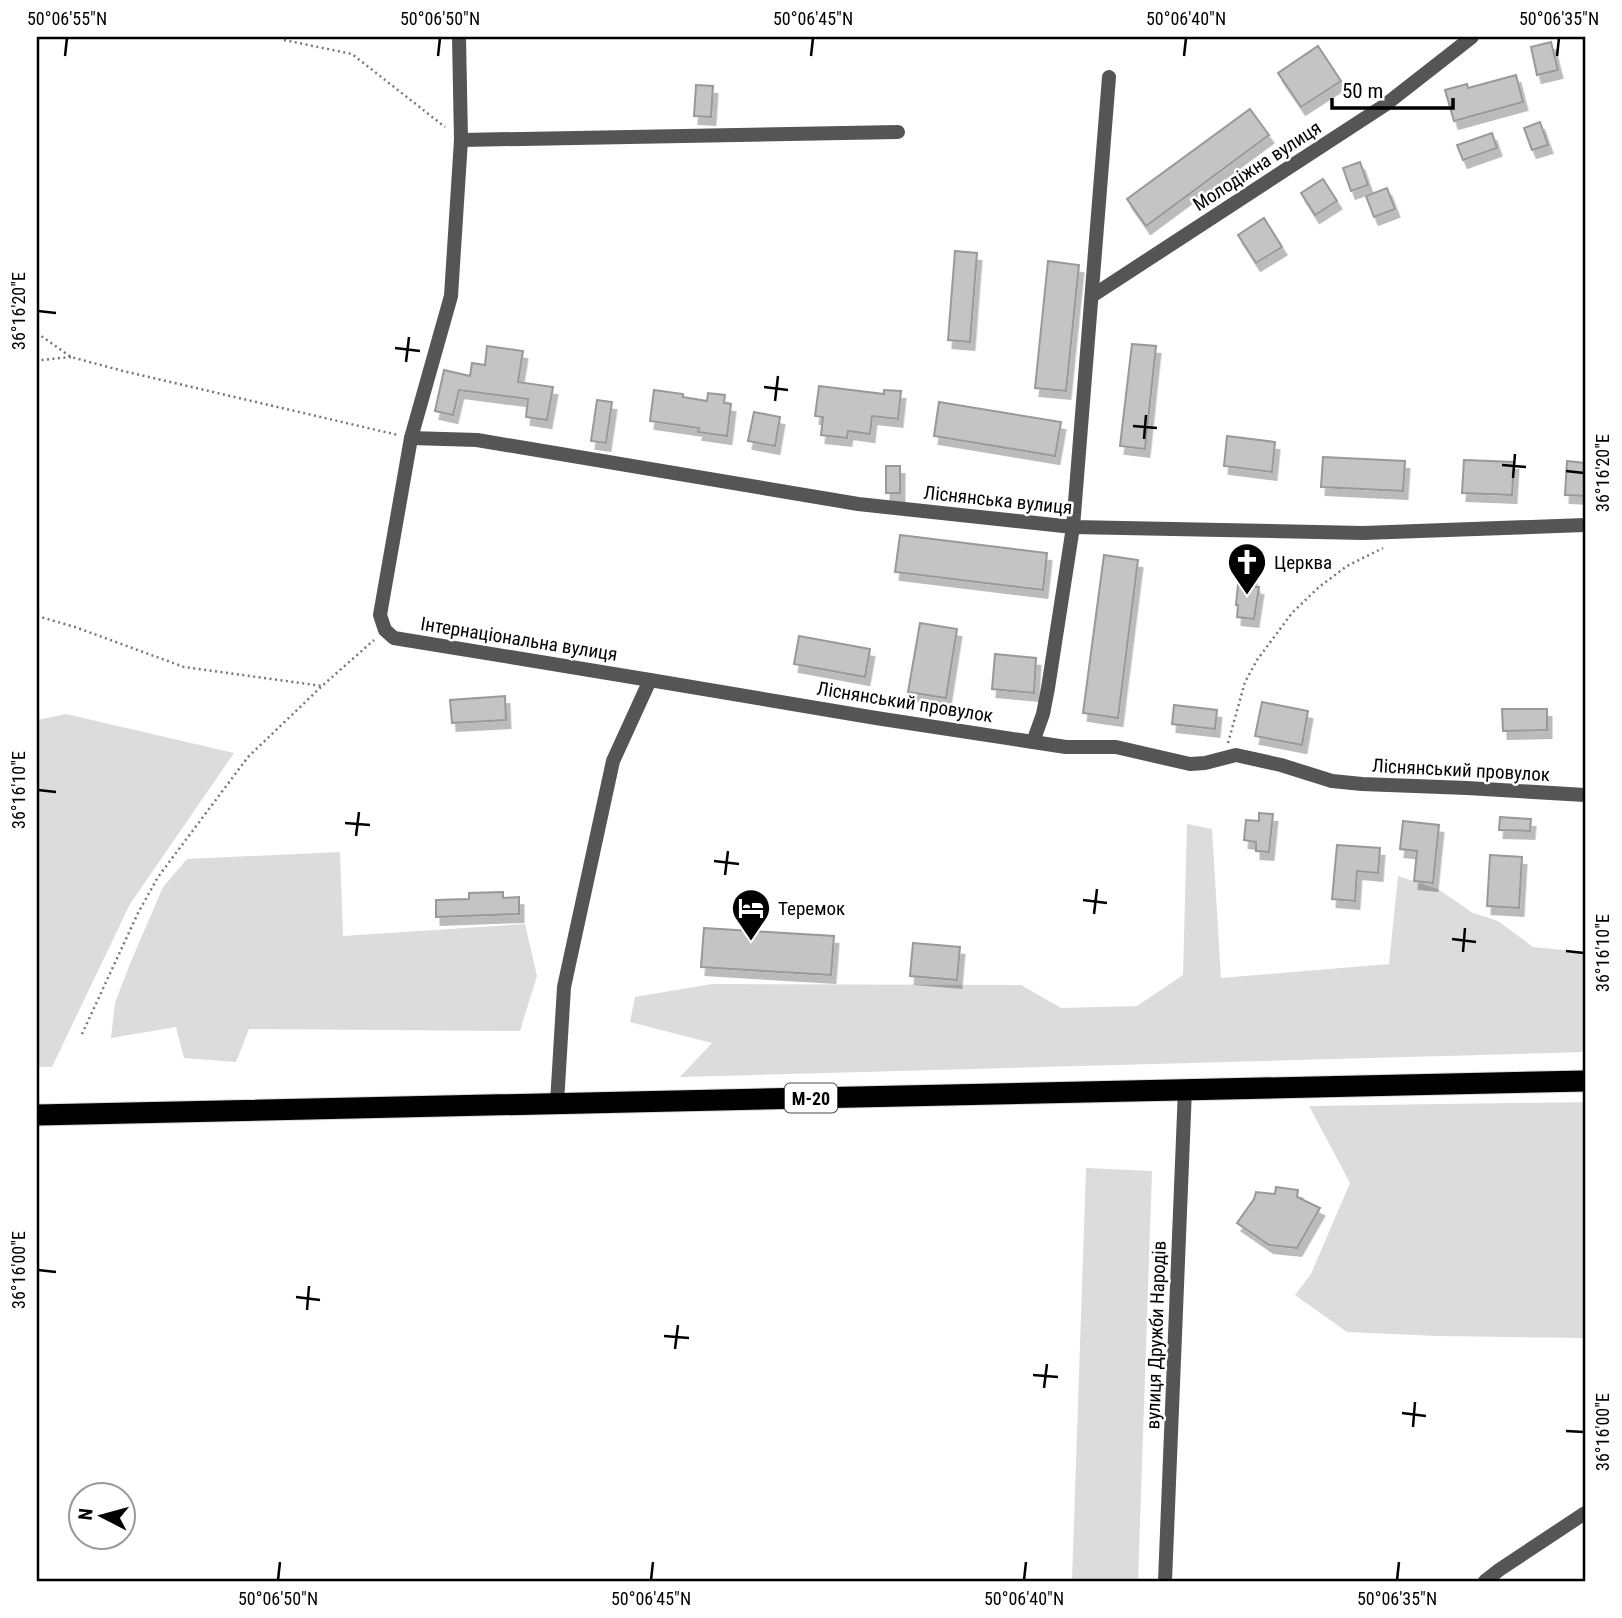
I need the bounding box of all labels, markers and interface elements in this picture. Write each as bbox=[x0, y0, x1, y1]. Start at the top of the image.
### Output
text: 50°06'55"N bbox=[27, 8, 107, 29]
text: 50°06'50"N bbox=[400, 8, 480, 29]
text: 50°06'45"N bbox=[773, 8, 853, 29]
text: 50°06'40"N bbox=[1146, 8, 1226, 29]
text: 50°06'35"N bbox=[1519, 8, 1599, 29]
scale bar bbox=[1332, 66, 1452, 110]
text: 50 m bbox=[1342, 79, 1383, 103]
street label: Молодіжна вулиця bbox=[1189, 116, 1325, 216]
text: 36°16'20"E bbox=[8, 272, 29, 350]
text: 36°16'20"E bbox=[1592, 434, 1613, 512]
street label: Ліснянська вулиця bbox=[923, 481, 1073, 519]
church icon: Церква bbox=[1226, 541, 1268, 596]
place label: Церква bbox=[1274, 551, 1332, 574]
street label: Інтернаціональна вулиця bbox=[419, 612, 619, 666]
street label: Ліснянський провулок bbox=[815, 677, 995, 727]
text: 36°16'10"E bbox=[8, 751, 29, 829]
street label: Ліснянський провулок bbox=[1372, 754, 1550, 786]
hotel icon: Теремок bbox=[730, 887, 772, 942]
place label: Теремок bbox=[778, 897, 845, 920]
text: 36°16'10"E bbox=[1592, 914, 1613, 992]
road number: М-20 bbox=[785, 1084, 837, 1112]
text: 36°16'00"E bbox=[8, 1231, 29, 1309]
street label: вулиця Дружби Народів bbox=[1141, 1240, 1171, 1430]
text: 36°16'00"E bbox=[1592, 1393, 1613, 1471]
north arrow bbox=[66, 1482, 136, 1552]
text: N bbox=[74, 1507, 98, 1521]
text: 50°06'50"N bbox=[238, 1588, 318, 1609]
text: 50°06'45"N bbox=[611, 1588, 691, 1609]
text: 50°06'40"N bbox=[984, 1588, 1064, 1609]
text: 50°06'35"N bbox=[1357, 1588, 1437, 1609]

